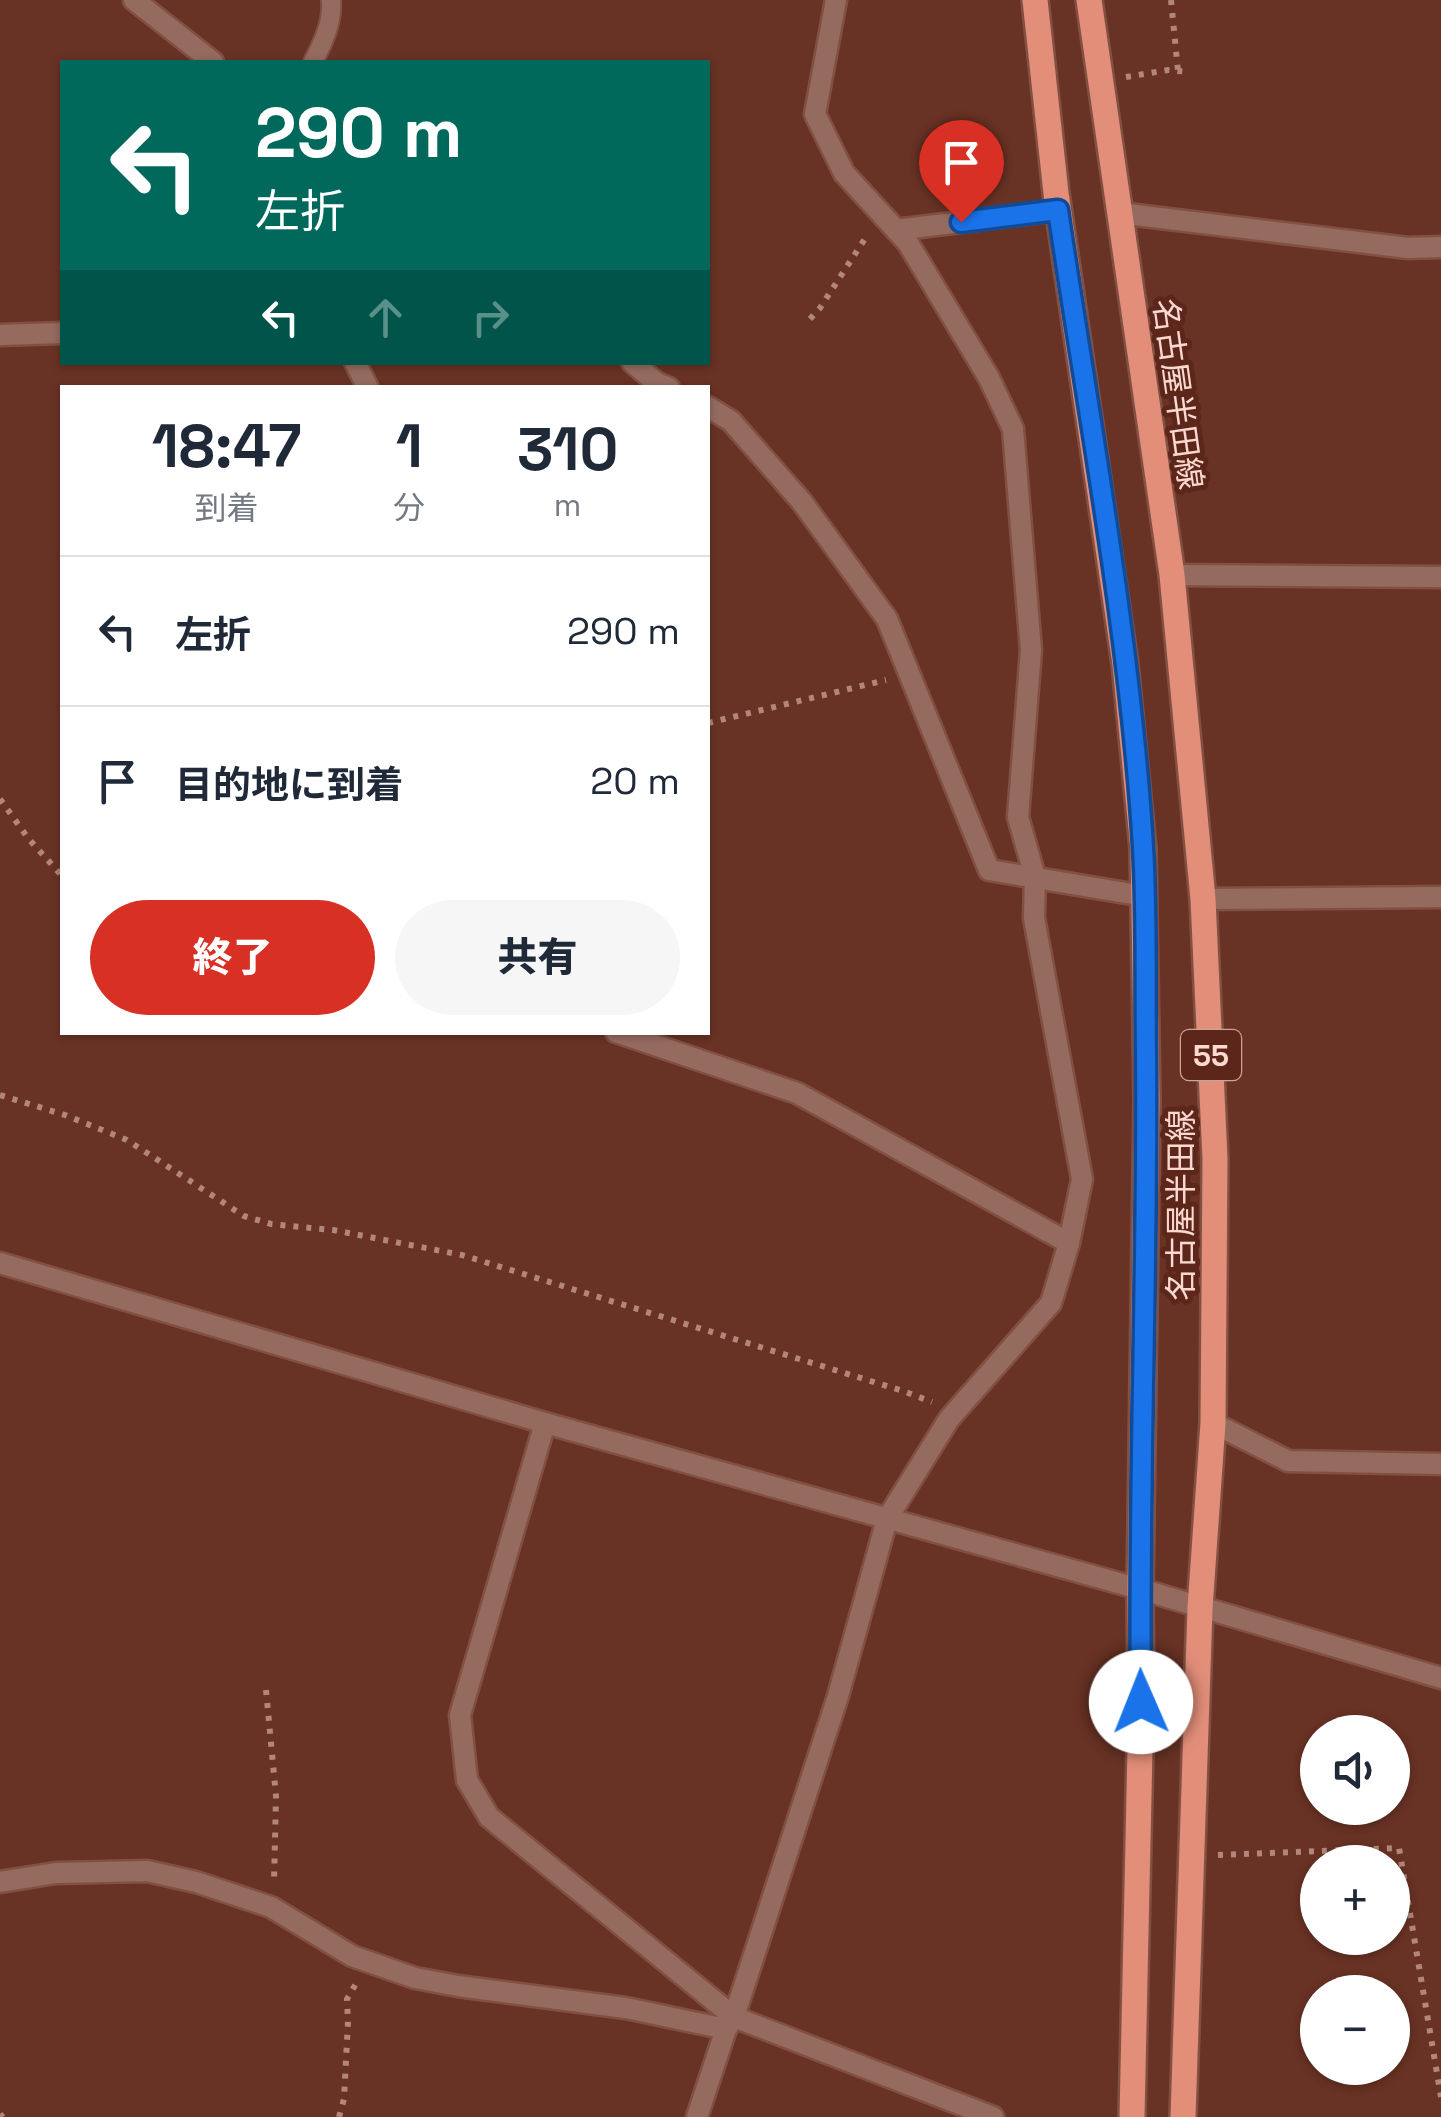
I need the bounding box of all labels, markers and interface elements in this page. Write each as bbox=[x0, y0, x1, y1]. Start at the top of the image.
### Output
text: 290 m bbox=[255, 88, 462, 177]
icon: left bbox=[90, 100, 220, 230]
pin bbox=[919, 120, 1004, 223]
icon: arrive bbox=[934, 135, 989, 190]
text: 左折 bbox=[255, 183, 345, 240]
icon: left bbox=[253, 290, 308, 345]
icon: ahead bbox=[358, 290, 413, 345]
icon: right bbox=[463, 290, 518, 345]
street label: 名古屋半田線 bbox=[1145, 296, 1211, 492]
text: 18:47 bbox=[152, 408, 302, 485]
text: 1 bbox=[396, 408, 423, 485]
text: 310 bbox=[517, 411, 618, 488]
text: m bbox=[554, 485, 581, 525]
text: 到着 bbox=[195, 488, 259, 528]
text: 分 bbox=[393, 488, 425, 528]
icon: left bbox=[90, 604, 145, 659]
text: 290 m bbox=[567, 607, 680, 655]
text: 左折 bbox=[175, 611, 251, 659]
icon: arrive bbox=[90, 754, 145, 809]
text: 20 m bbox=[590, 757, 680, 805]
text: 目的地に到着 bbox=[175, 761, 403, 809]
button: 終了 bbox=[90, 900, 375, 1015]
button: 共有 bbox=[395, 900, 680, 1015]
road number: 55 bbox=[1181, 1030, 1241, 1080]
street label: 名古屋半田線 bbox=[1161, 1109, 1201, 1301]
position arrow bbox=[1089, 1650, 1193, 1754]
map controls bbox=[1300, 1715, 1410, 2085]
button: sound bbox=[1300, 1715, 1410, 1825]
button: + bbox=[1300, 1845, 1410, 1955]
button: − bbox=[1300, 1975, 1410, 2085]

